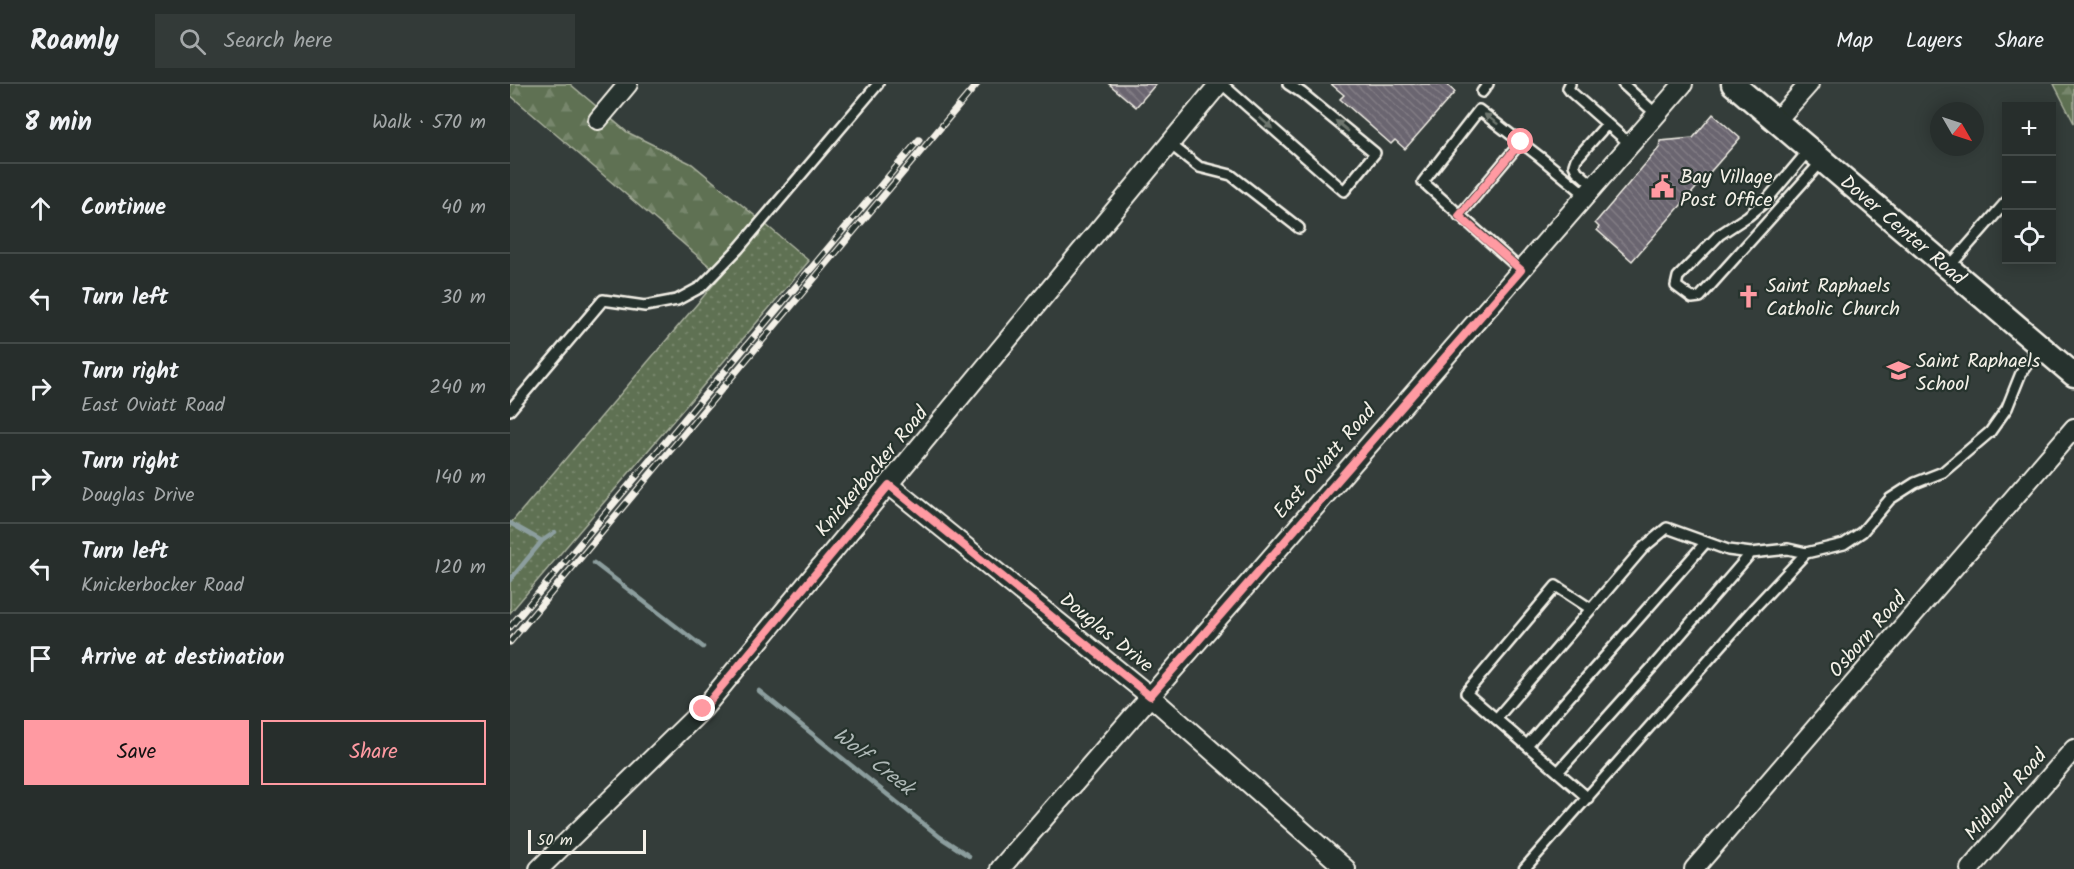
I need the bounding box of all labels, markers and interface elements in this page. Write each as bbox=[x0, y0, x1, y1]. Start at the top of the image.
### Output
search box bbox=[155, 14, 575, 68]
text: Roamly bbox=[30, 19, 119, 64]
text: Search here bbox=[224, 24, 332, 59]
icon: search bbox=[176, 25, 209, 58]
text: Map bbox=[1836, 25, 1873, 58]
text: Layers bbox=[1906, 25, 1962, 58]
text: Share bbox=[1995, 25, 2044, 58]
text: 8 min bbox=[24, 102, 92, 144]
north arrow bbox=[1930, 102, 1984, 156]
map controls bbox=[2002, 102, 2056, 264]
button: + bbox=[2002, 102, 2056, 156]
text: Walk · 570 m bbox=[372, 107, 486, 139]
one-way arrow bbox=[1483, 113, 1499, 126]
one-way arrow bbox=[1258, 116, 1273, 129]
one-way arrow bbox=[1334, 119, 1350, 132]
route start bbox=[1507, 128, 1533, 154]
button: − bbox=[2002, 156, 2056, 210]
place label: Bay Village Post Office bbox=[1680, 162, 1773, 217]
street label: Dover Center Road bbox=[1832, 168, 1973, 295]
public building icon: Bay Village Post Office bbox=[1649, 174, 1675, 200]
text: Continue bbox=[81, 191, 166, 226]
icon: ahead bbox=[24, 192, 57, 225]
text: 40 m bbox=[441, 192, 486, 224]
button: locate bbox=[2002, 210, 2056, 264]
place label: Saint Raphaels Catholic Church bbox=[1766, 271, 1900, 326]
text: Turn left bbox=[81, 281, 168, 316]
icon: left bbox=[24, 282, 57, 315]
text: 30 m bbox=[441, 282, 486, 314]
church icon: Saint Raphaels Catholic Church bbox=[1735, 283, 1761, 309]
place label: Saint Raphaels School bbox=[1916, 346, 2041, 401]
text: Turn right bbox=[81, 355, 179, 390]
school or university icon: Saint Raphaels School bbox=[1885, 358, 1911, 384]
icon: right bbox=[24, 372, 57, 405]
text: 240 m bbox=[429, 372, 486, 404]
text: East Oviatt Road bbox=[81, 390, 225, 422]
street label: East Oviatt Road bbox=[1266, 397, 1385, 527]
street label: Knickerbocker Road bbox=[808, 399, 938, 545]
text: Turn right bbox=[81, 445, 179, 480]
icon: right bbox=[24, 462, 57, 495]
text: 140 m bbox=[435, 462, 486, 494]
text: Douglas Drive bbox=[81, 480, 195, 512]
text: Turn left bbox=[81, 535, 168, 570]
icon: left bbox=[24, 552, 57, 585]
text: 120 m bbox=[434, 552, 486, 584]
text: Knickerbocker Road bbox=[81, 570, 244, 602]
street label: Osborn Road bbox=[1822, 584, 1916, 686]
street label: Douglas Drive bbox=[1052, 585, 1160, 682]
text: Arrive at destination bbox=[81, 641, 284, 676]
icon: arrive bbox=[24, 642, 57, 675]
route end bbox=[689, 695, 715, 721]
button: Save bbox=[24, 720, 249, 785]
button: Share bbox=[261, 720, 486, 785]
water label: Wolf Creek bbox=[825, 720, 923, 807]
street label: Midland Road bbox=[1957, 741, 2057, 849]
scale bar bbox=[528, 827, 646, 854]
text: 50 m bbox=[537, 828, 573, 853]

